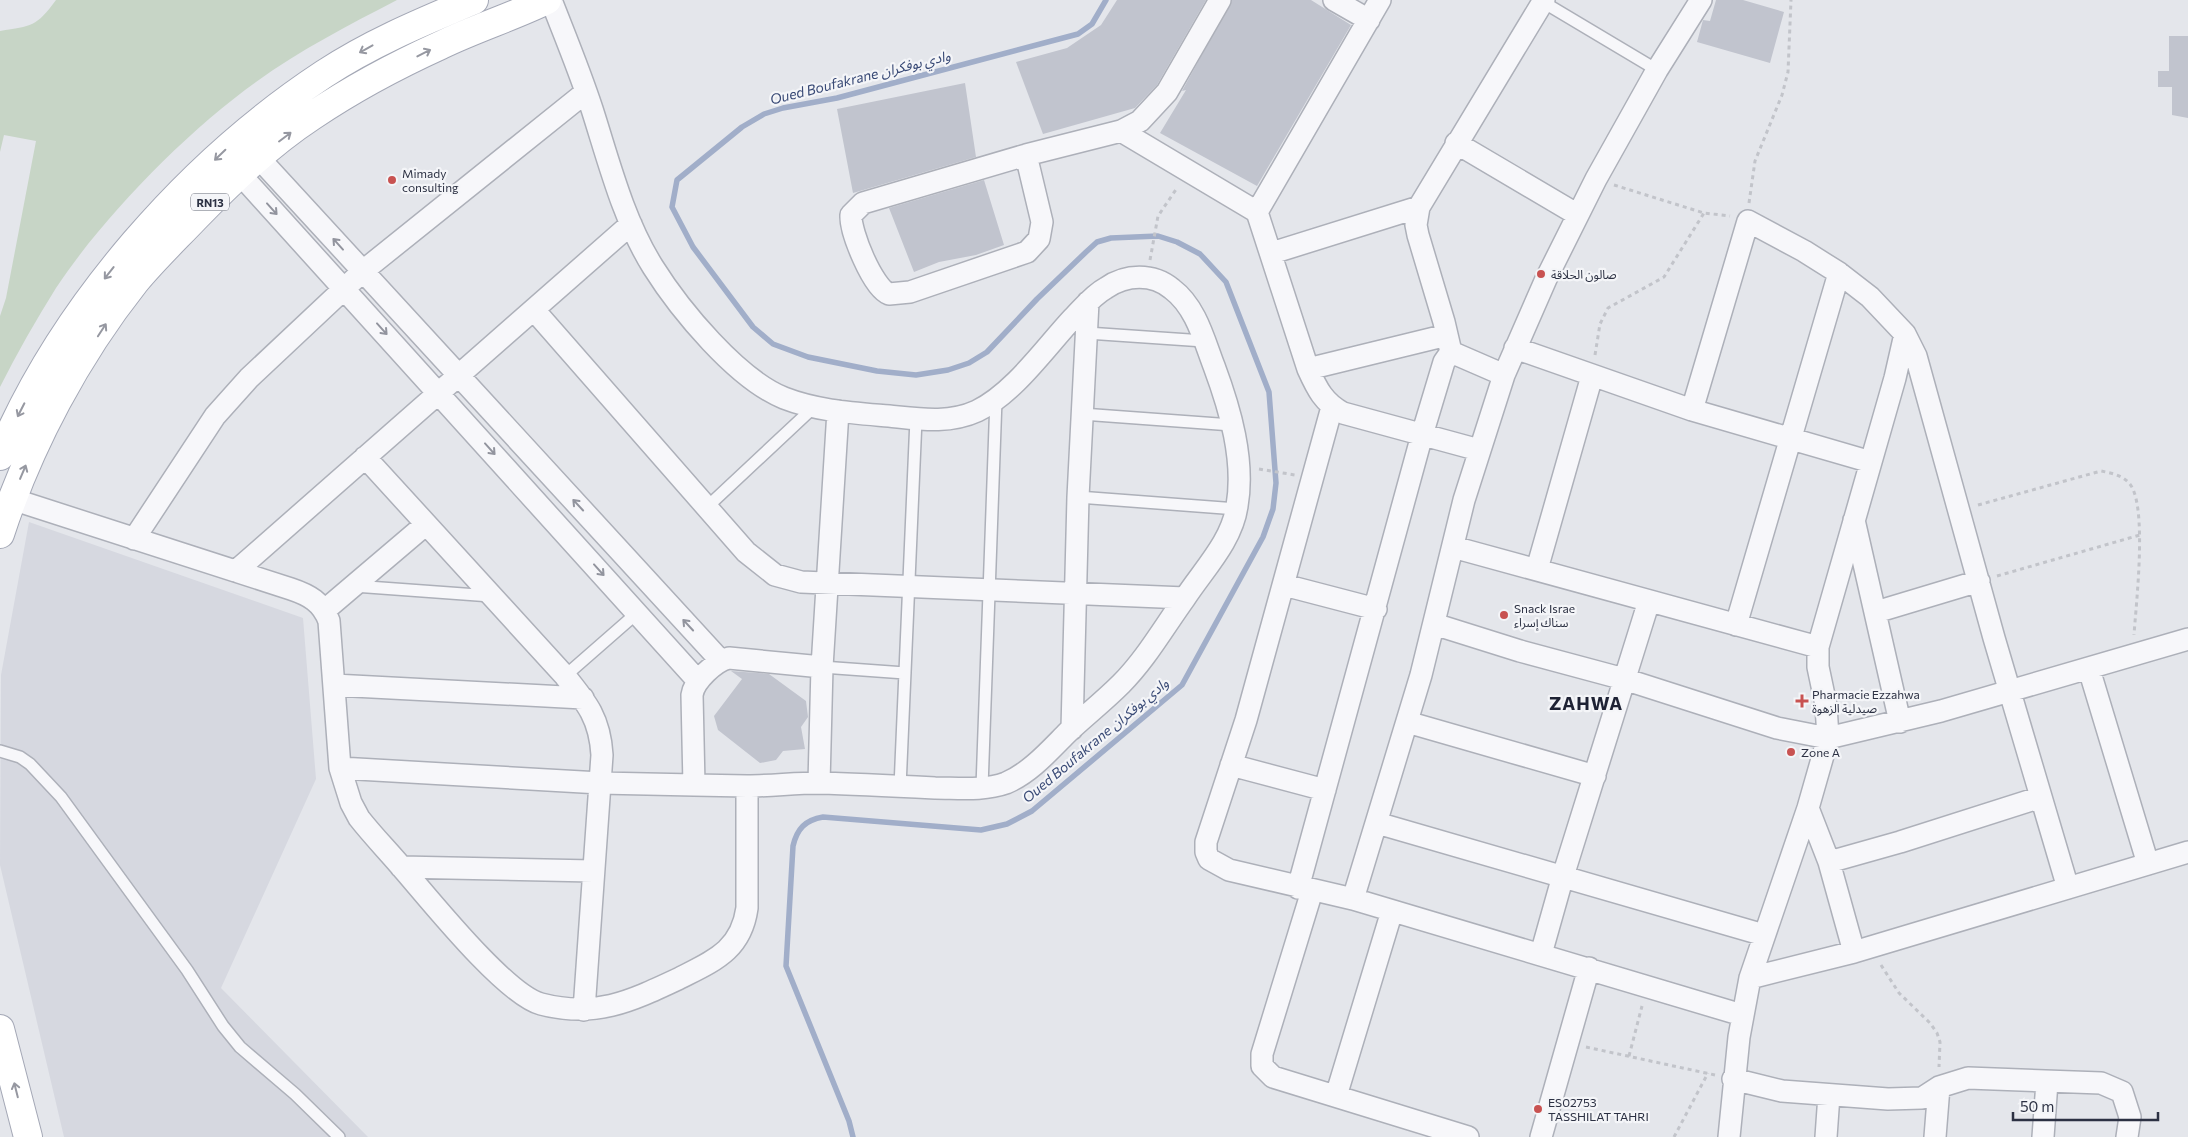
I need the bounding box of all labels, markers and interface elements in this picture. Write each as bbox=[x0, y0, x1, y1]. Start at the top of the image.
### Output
one-way arrow bbox=[359, 45, 373, 55]
water label: Oued Boufakrane وادي بوفكران bbox=[768, 46, 953, 111]
one-way arrow bbox=[416, 48, 431, 57]
one-way arrow bbox=[278, 131, 291, 142]
one-way arrow bbox=[214, 149, 227, 161]
place label: Mimady consulting bbox=[402, 166, 459, 194]
marker: Mimady consulting bbox=[386, 174, 398, 186]
road number: RN13 bbox=[191, 193, 229, 210]
one-way arrow bbox=[266, 202, 278, 215]
one-way arrow bbox=[332, 238, 344, 251]
one-way arrow bbox=[104, 266, 114, 280]
place label: صالون الحلاقة bbox=[1551, 267, 1617, 282]
marker: صالون الحلاقة bbox=[1535, 268, 1547, 280]
one-way arrow bbox=[376, 322, 388, 335]
one-way arrow bbox=[97, 323, 107, 337]
one-way arrow bbox=[16, 402, 26, 417]
one-way arrow bbox=[485, 443, 496, 456]
one-way arrow bbox=[18, 465, 28, 480]
one-way arrow bbox=[572, 499, 584, 512]
one-way arrow bbox=[593, 564, 605, 577]
place label: Snack Israe سناك إسراء bbox=[1514, 601, 1575, 631]
marker: Snack Israe سناك إسراء bbox=[1498, 609, 1510, 621]
one-way arrow bbox=[682, 619, 694, 631]
water label: Oued Boufakrane وادي بوفكران bbox=[1019, 674, 1174, 809]
place label: Pharmacie Ezzahwa صيدلية الزهوة bbox=[1812, 687, 1920, 716]
district label: ZAHWA bbox=[1549, 692, 1623, 714]
marker: Pharmacie Ezzahwa صيدلية الزهوة bbox=[1796, 695, 1808, 707]
place label: Zone A bbox=[1801, 745, 1840, 759]
marker: Zone A bbox=[1785, 746, 1797, 758]
one-way arrow bbox=[11, 1082, 20, 1098]
scale bar bbox=[2013, 1090, 2158, 1122]
place label: ES02753 TASSHILAT TAHRI bbox=[1548, 1095, 1649, 1123]
text: 50 m bbox=[2020, 1097, 2054, 1115]
marker: ES02753 TASSHILAT TAHRI bbox=[1532, 1103, 1544, 1115]

